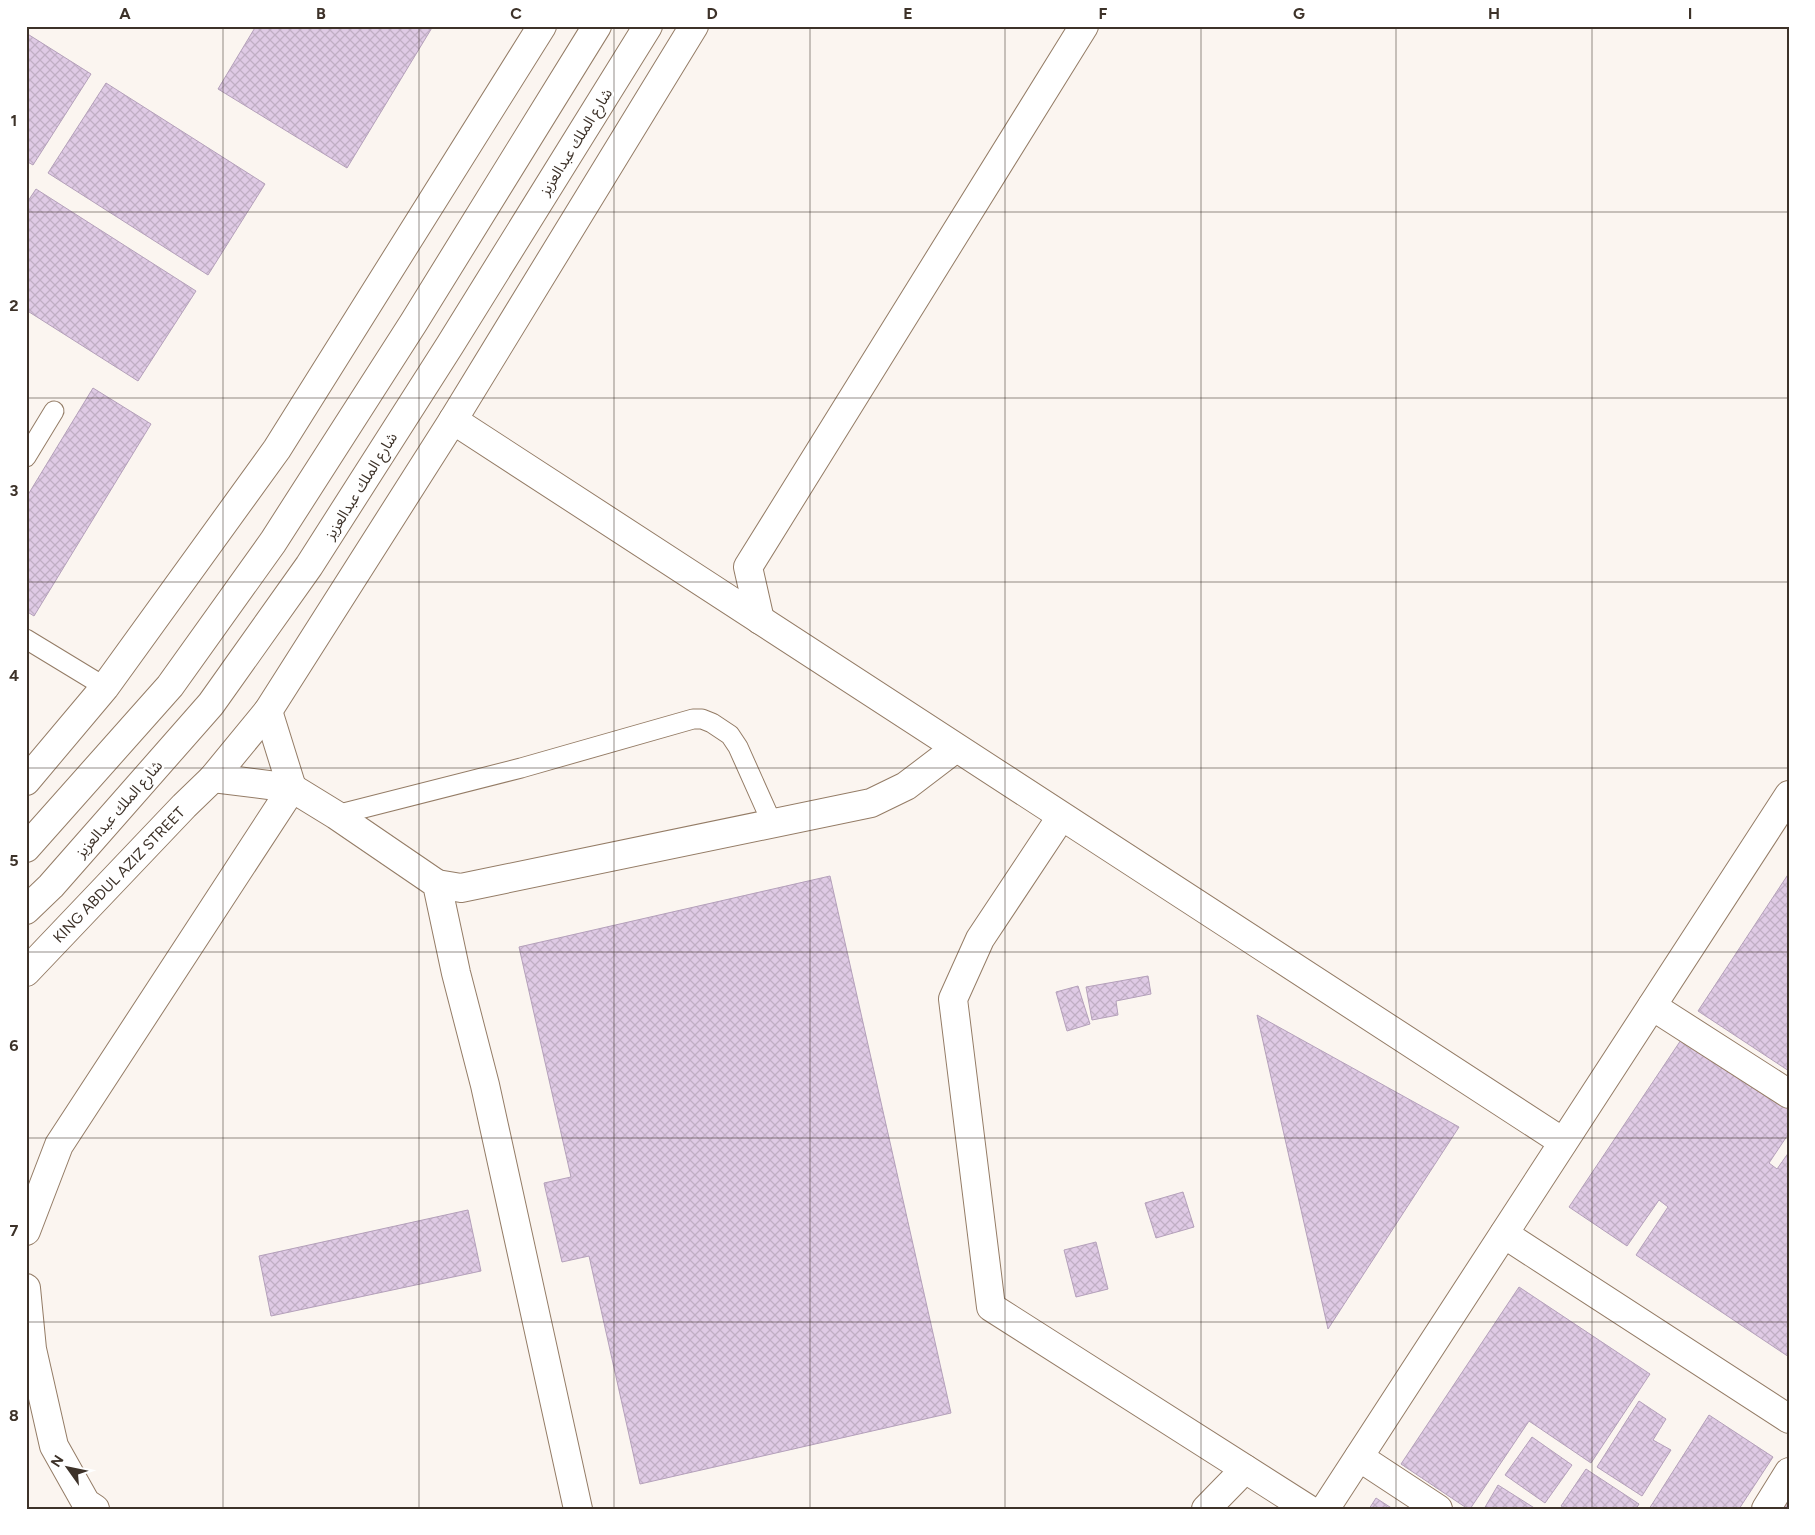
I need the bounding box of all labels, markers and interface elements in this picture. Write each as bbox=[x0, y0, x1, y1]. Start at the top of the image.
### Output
text: A bbox=[119, 4, 131, 23]
text: B bbox=[316, 4, 326, 23]
text: C bbox=[510, 4, 522, 23]
text: D bbox=[706, 4, 718, 23]
text: E bbox=[903, 4, 913, 23]
text: F bbox=[1099, 4, 1108, 23]
text: G bbox=[1293, 4, 1305, 23]
text: H bbox=[1488, 4, 1500, 23]
text: I bbox=[1688, 4, 1692, 23]
street label: شارع الملك عبدالعزيز bbox=[535, 85, 619, 201]
text: 1 bbox=[11, 111, 17, 130]
text: 2 bbox=[9, 296, 19, 315]
street label: شارع الملك عبدالعزيز bbox=[320, 429, 404, 545]
text: 3 bbox=[10, 481, 19, 500]
text: 4 bbox=[9, 666, 19, 685]
street label: شارع الملك عبدالعزيز bbox=[71, 757, 169, 864]
street label: KING ABDUL AZIZ STREET bbox=[49, 803, 189, 947]
text: 5 bbox=[9, 851, 19, 870]
text: 6 bbox=[9, 1036, 19, 1055]
text: 7 bbox=[10, 1221, 19, 1240]
text: 8 bbox=[9, 1406, 19, 1425]
north arrow bbox=[42, 1442, 92, 1492]
text: N bbox=[47, 1452, 68, 1470]

